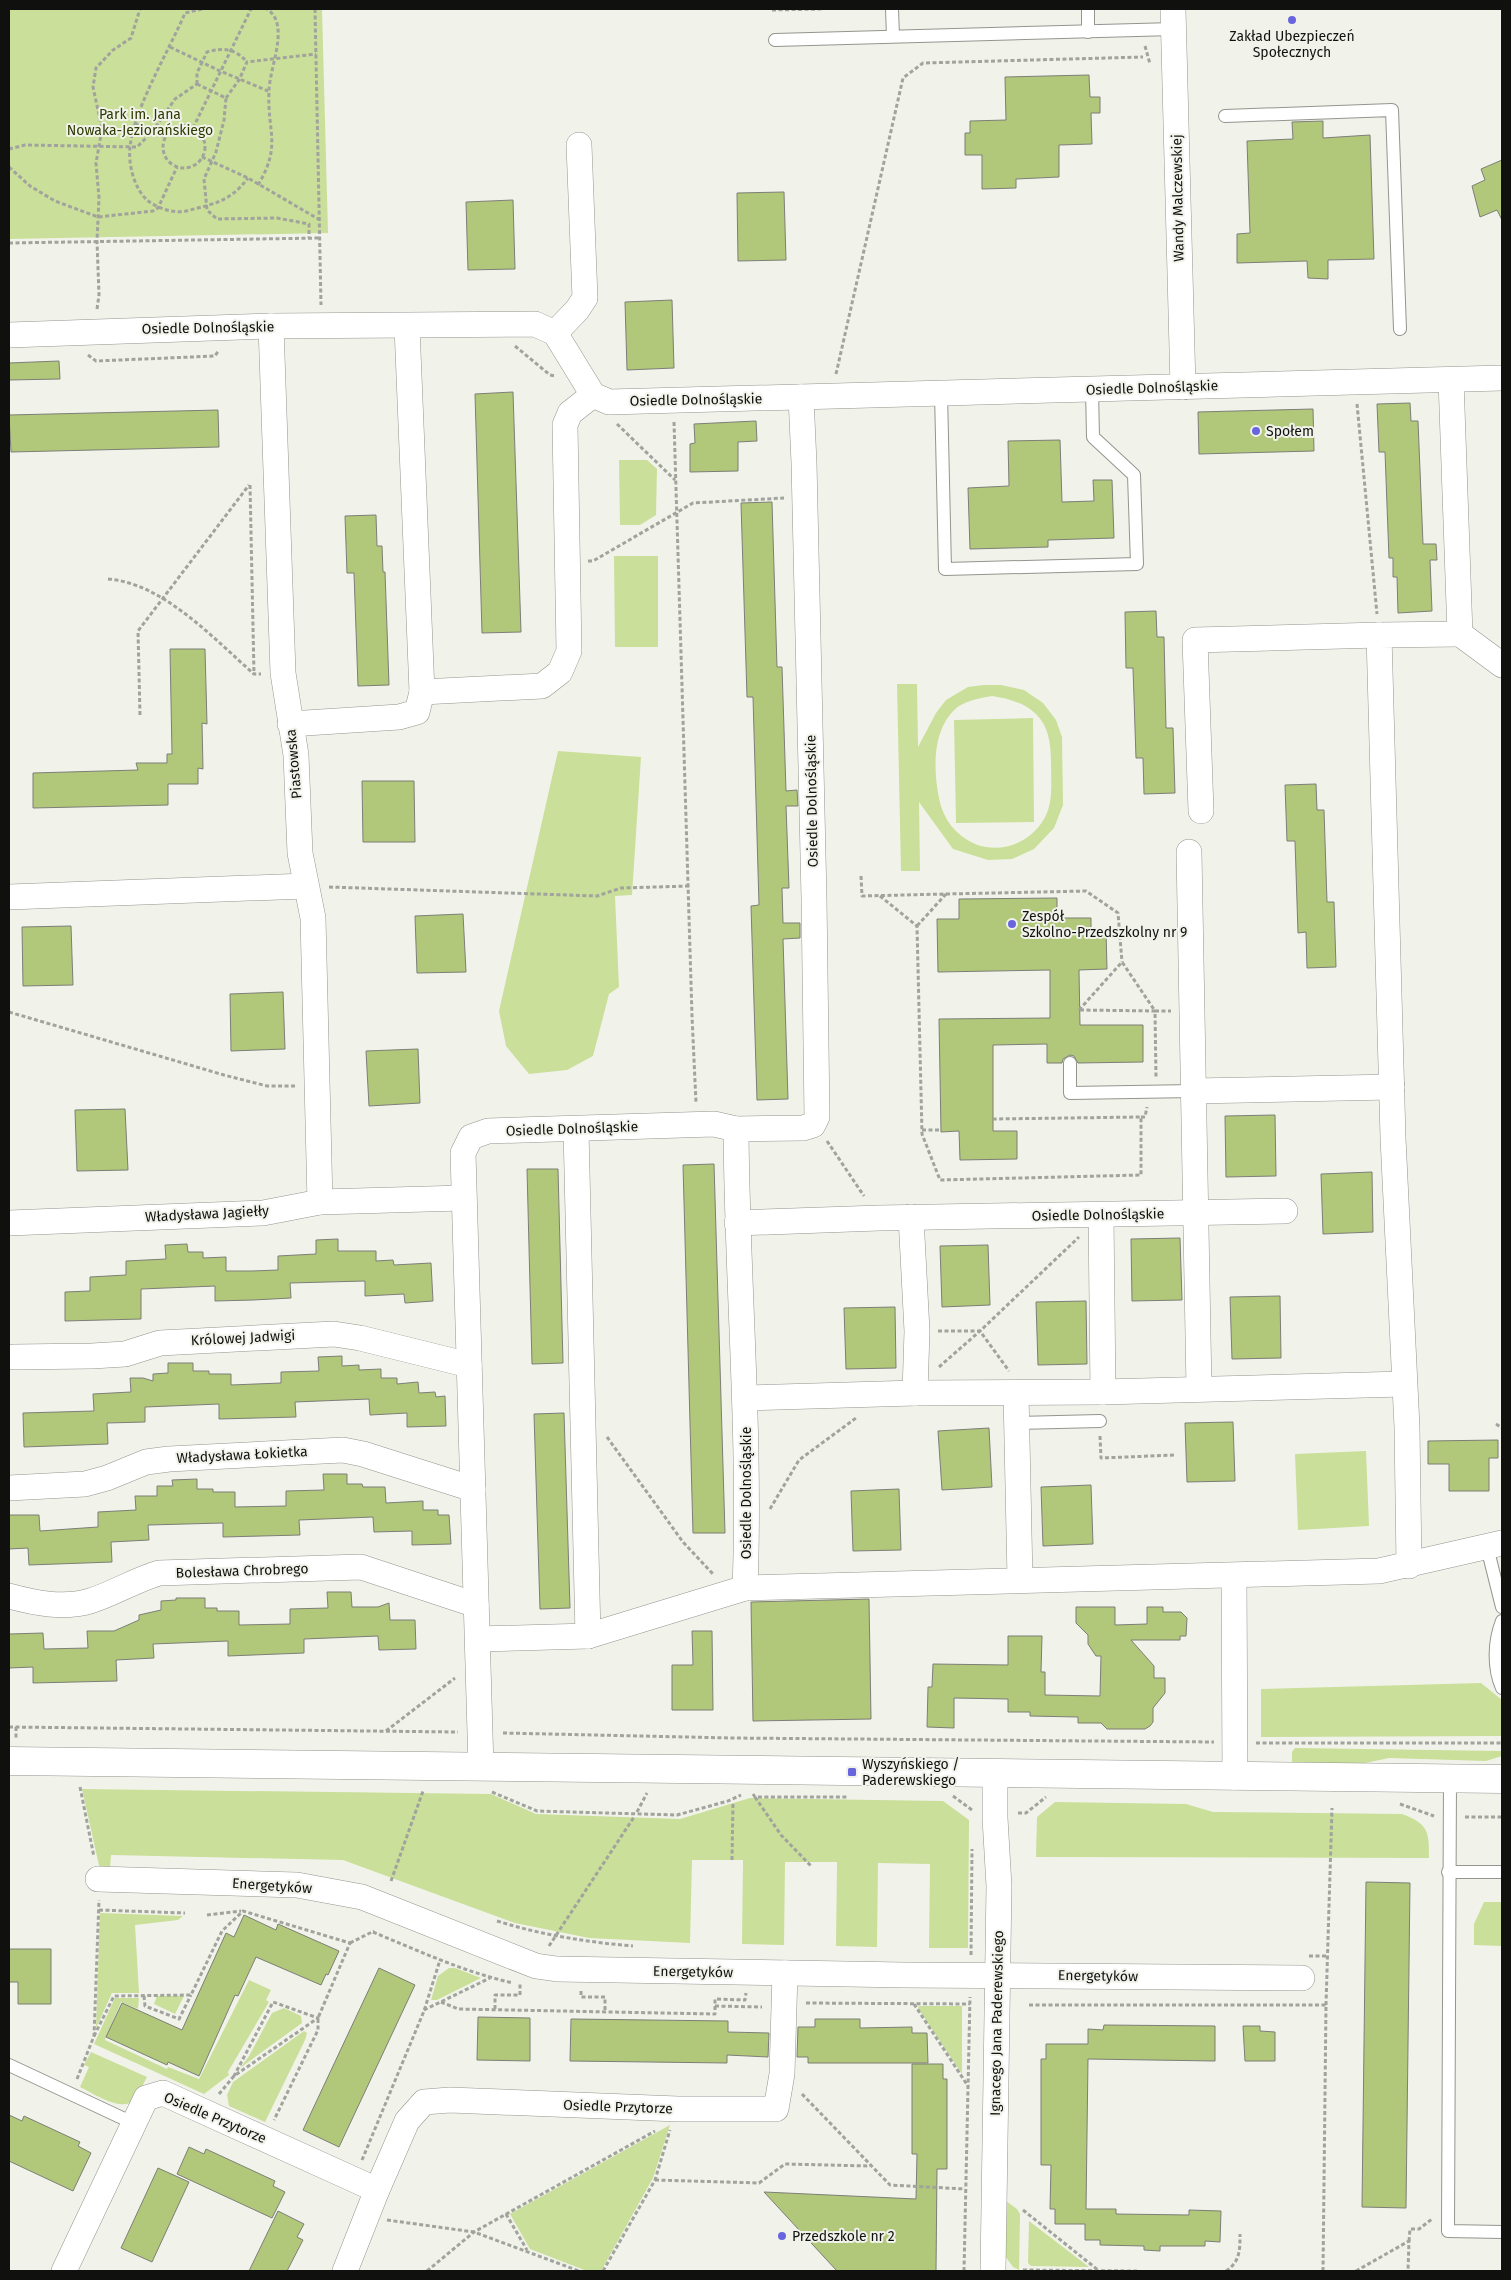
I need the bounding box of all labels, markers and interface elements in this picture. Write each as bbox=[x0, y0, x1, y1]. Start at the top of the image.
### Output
marker: Zakład Ubezpieczeń Społecznych bbox=[1286, 14, 1298, 26]
place label: Zakład Ubezpieczeń Społecznych bbox=[1229, 28, 1355, 61]
park label: Park im. Jana Nowaka-Jeziorańskiego bbox=[67, 106, 213, 139]
street label: Wandy Malczewskiej bbox=[1168, 134, 1188, 262]
street label: Osiedle Dolnośląskie bbox=[142, 318, 274, 338]
street label: Osiedle Dolnośląskie bbox=[1085, 377, 1219, 399]
street label: Osiedle Dolnośląskie bbox=[630, 390, 762, 410]
place label: Społem bbox=[1266, 423, 1314, 440]
marker: Społem bbox=[1250, 425, 1262, 437]
street label: Piastowska bbox=[282, 728, 306, 800]
street label: Osiedle Dolnośląskie bbox=[802, 735, 822, 867]
place label: Zespół Szkolno-Przedszkolny nr 9 bbox=[1022, 908, 1187, 941]
marker: Zespół Szkolno-Przedszkolny nr 9 bbox=[1006, 918, 1018, 930]
street label: Osiedle Dolnośląskie bbox=[505, 1118, 639, 1140]
street label: Władysława Jagiełły bbox=[145, 1202, 269, 1226]
street label: Osiedle Dolnośląskie bbox=[1032, 1205, 1164, 1225]
street label: Królowej Jadwigi bbox=[190, 1327, 296, 1349]
street label: Osiedle Dolnośląskie bbox=[738, 1427, 755, 1559]
street label: Władysława Łokietka bbox=[176, 1443, 308, 1467]
street label: Bolesława Chrobrego bbox=[175, 1560, 309, 1582]
place label: Wyszyńskiego / Paderewskiego bbox=[862, 1756, 960, 1789]
marker: Wyszyńskiego / Paderewskiego bbox=[846, 1766, 858, 1778]
street label: Energetyków bbox=[231, 1875, 313, 1897]
street label: Ignacego Jana Paderewskiego bbox=[987, 1930, 1007, 2116]
street label: Energetyków bbox=[653, 1963, 733, 1981]
street label: Energetyków bbox=[1058, 1967, 1138, 1985]
street label: Osiedle Przytorze bbox=[161, 2089, 269, 2147]
street label: Osiedle Przytorze bbox=[563, 2097, 673, 2117]
place label: Przedszkole nr 2 bbox=[792, 2228, 895, 2245]
marker: Przedszkole nr 2 bbox=[776, 2230, 788, 2242]

